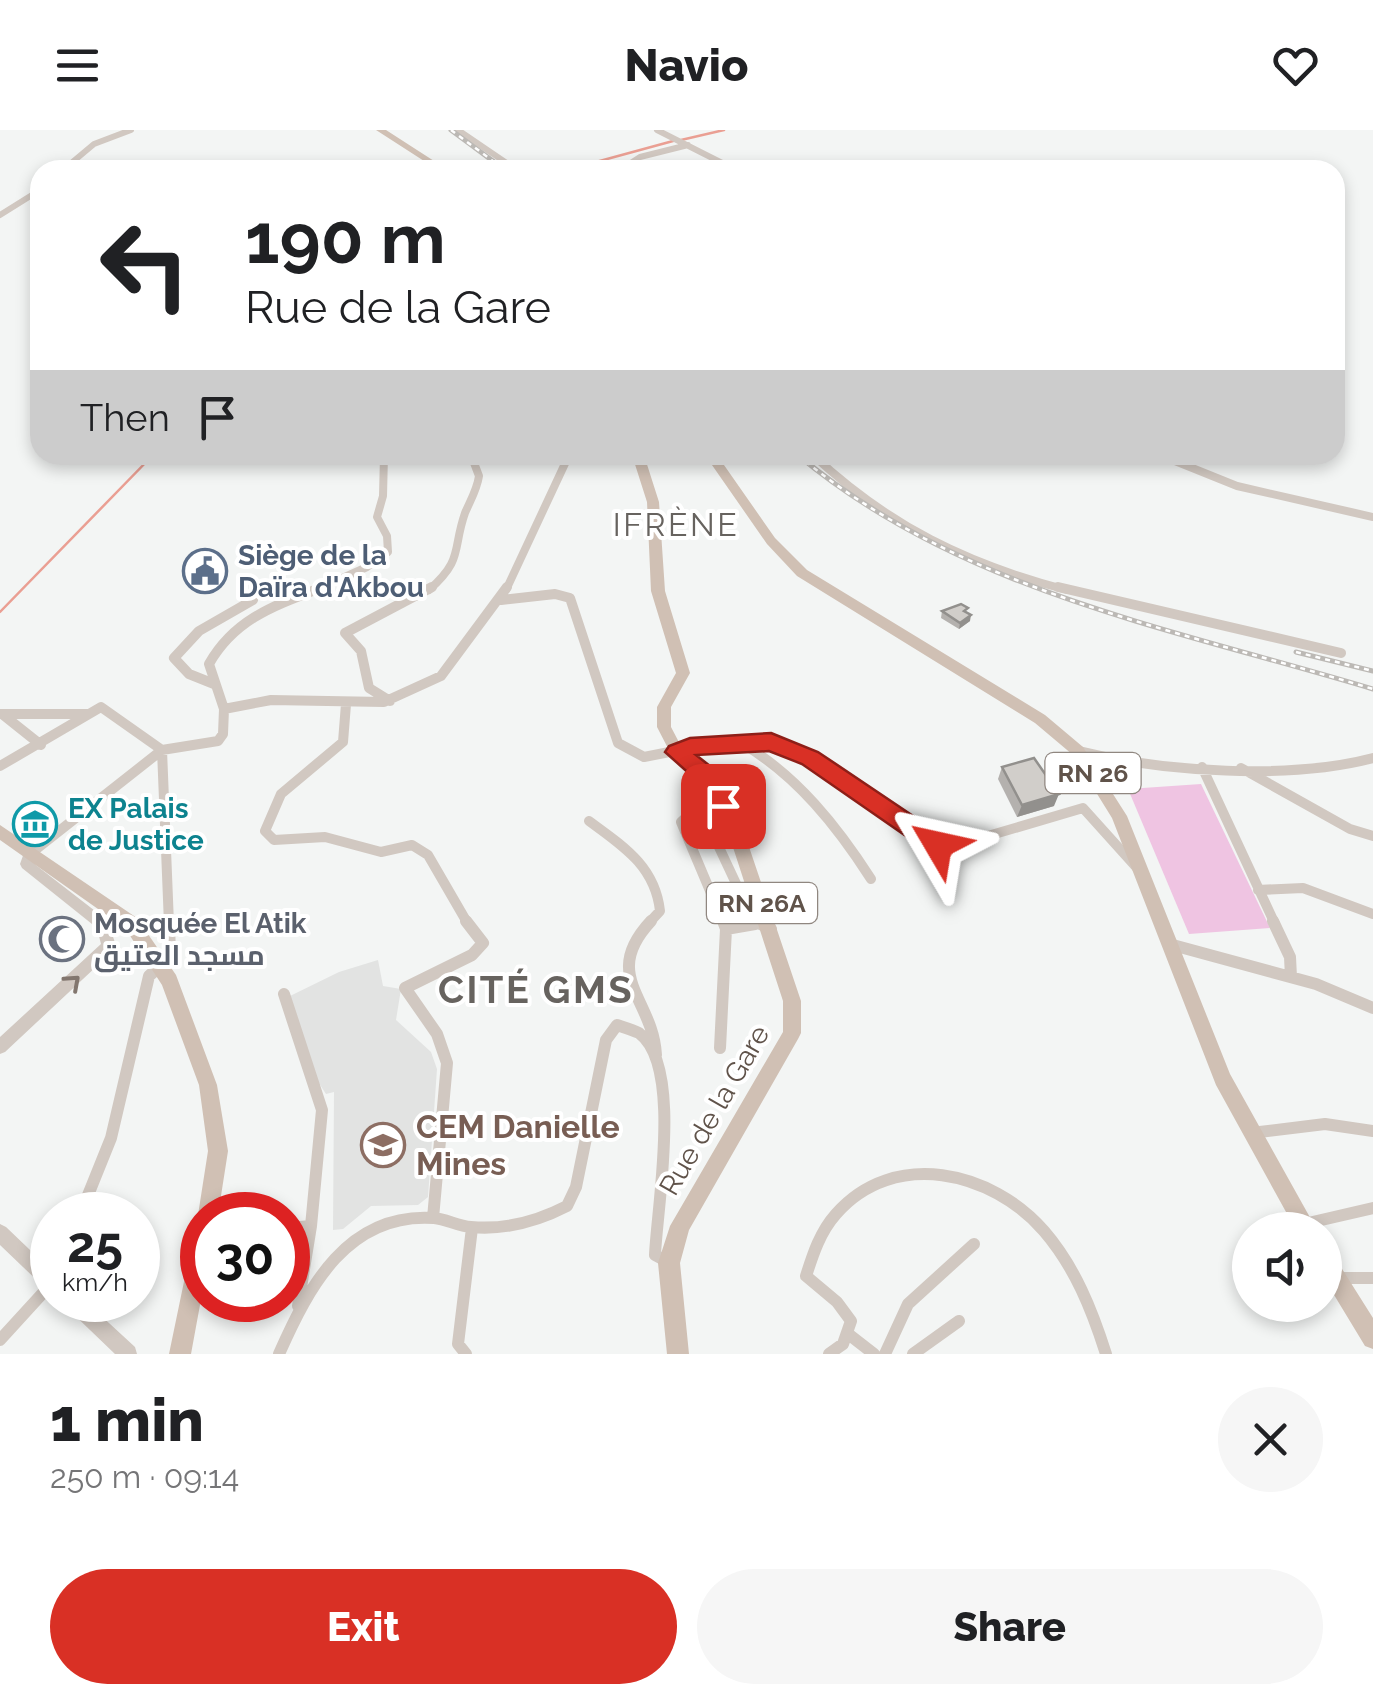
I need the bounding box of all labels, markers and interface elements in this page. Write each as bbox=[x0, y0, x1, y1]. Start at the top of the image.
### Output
icon: menu bbox=[50, 38, 105, 93]
icon: heart bbox=[1268, 38, 1323, 93]
text: Navio bbox=[625, 39, 748, 92]
text: 190 m bbox=[245, 197, 446, 279]
icon: left bbox=[80, 200, 210, 330]
text: Rue de la Gare bbox=[245, 281, 551, 334]
icon: arrive bbox=[190, 390, 245, 445]
text: Then bbox=[80, 395, 170, 440]
district label: IFRÈNE bbox=[613, 506, 739, 543]
place label: Siège de la Daïra d'Akbou bbox=[238, 539, 424, 604]
public building icon: Siège de la Daïra d'Akbou bbox=[182, 548, 228, 594]
road number: RN 26 bbox=[1046, 753, 1140, 793]
pin bbox=[681, 764, 766, 849]
icon: arrive bbox=[696, 779, 751, 834]
place label: EX Palais de Justice bbox=[68, 792, 204, 857]
position arrow bbox=[886, 793, 990, 897]
museum icon: EX Palais de Justice bbox=[12, 801, 58, 847]
road number: RN 26A bbox=[707, 883, 817, 923]
place label: Mosquée El Atik مسجد العتيق bbox=[94, 907, 307, 973]
mosque icon: Mosquée El Atik مسجد العتيق bbox=[39, 916, 85, 962]
district label: CITÉ GMS bbox=[438, 967, 634, 1012]
one-way arrow bbox=[61, 975, 80, 993]
street label: Rue de la Gare bbox=[653, 1020, 776, 1201]
place label: CEM Danielle Mines bbox=[416, 1108, 620, 1182]
school or university icon: CEM Danielle Mines bbox=[360, 1122, 406, 1168]
speed limit sign: 30 bbox=[180, 1192, 310, 1322]
map controls bbox=[1232, 1212, 1342, 1322]
button: sound bbox=[1232, 1212, 1342, 1322]
text: 25 bbox=[67, 1215, 123, 1274]
text: km/h bbox=[62, 1267, 128, 1297]
text: 1 min bbox=[50, 1385, 204, 1455]
button: close bbox=[1218, 1387, 1323, 1492]
text: 250 m · 09:14 bbox=[50, 1458, 239, 1495]
button: Exit bbox=[50, 1569, 677, 1684]
button: Share bbox=[697, 1569, 1323, 1684]

